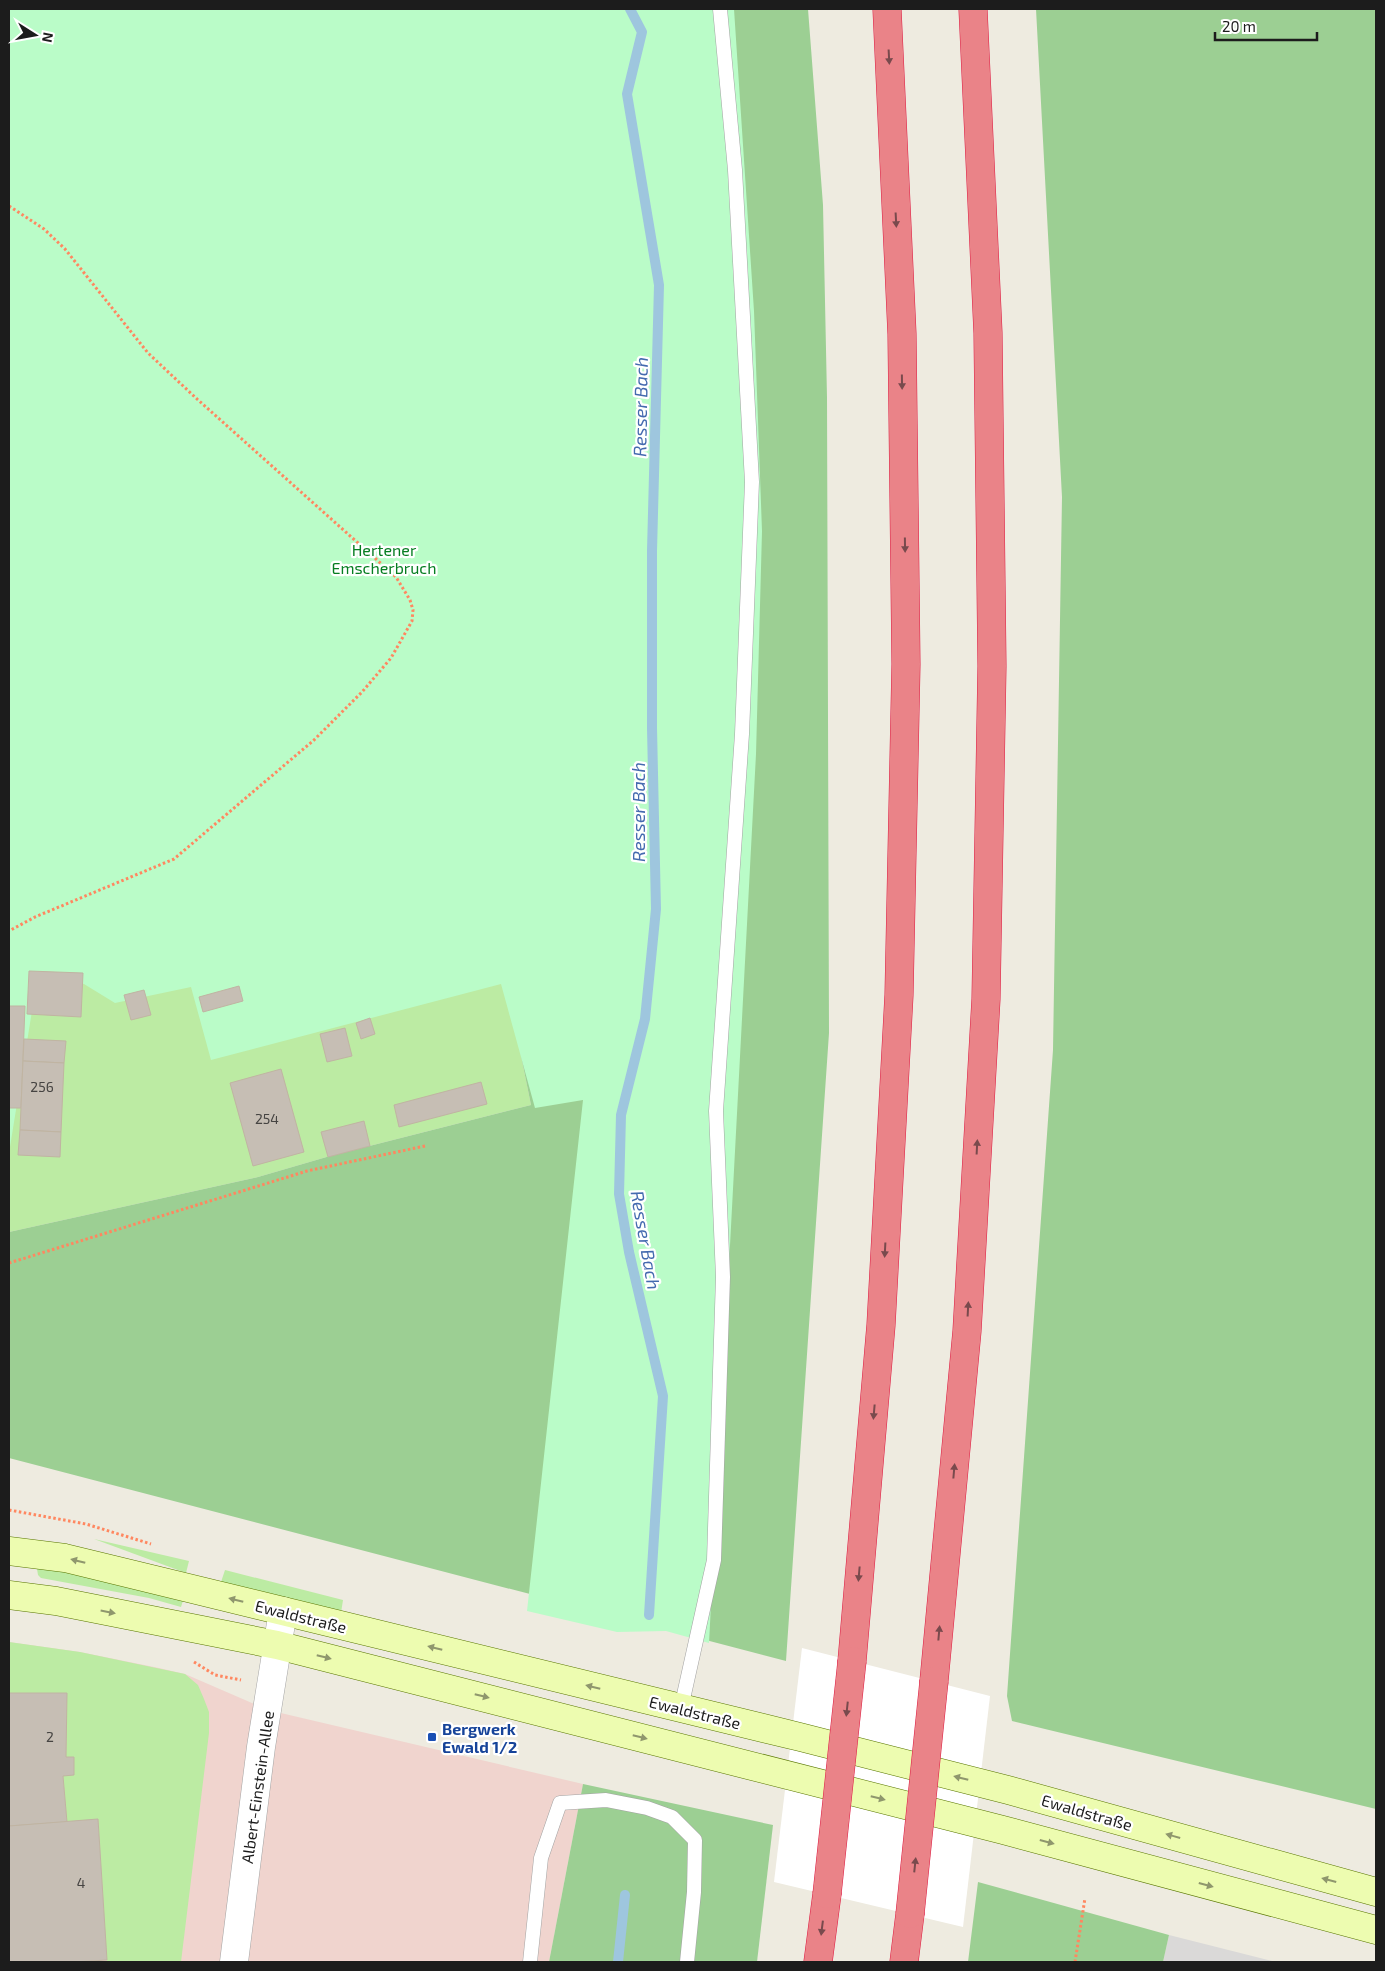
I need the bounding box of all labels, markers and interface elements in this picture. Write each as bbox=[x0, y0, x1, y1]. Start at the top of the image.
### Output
north arrow bbox=[10, 10, 60, 60]
scale bar bbox=[1215, 10, 1318, 42]
text: 20 m bbox=[1222, 17, 1256, 35]
text: N bbox=[39, 31, 58, 44]
one-way arrow bbox=[886, 50, 894, 66]
one-way arrow bbox=[893, 212, 901, 228]
water label: Resser Bach bbox=[628, 357, 652, 457]
one-way arrow bbox=[898, 374, 906, 390]
one-way arrow bbox=[901, 537, 909, 553]
park label: Hertener Emscherbruch bbox=[331, 540, 437, 577]
water label: Resser Bach bbox=[627, 762, 649, 862]
house number: 256 bbox=[30, 1078, 54, 1095]
house number: 254 bbox=[255, 1110, 279, 1127]
one-way arrow bbox=[974, 1139, 982, 1155]
water label: Resser Bach bbox=[626, 1189, 666, 1291]
one-way arrow bbox=[881, 1242, 889, 1258]
one-way arrow bbox=[965, 1301, 973, 1317]
one-way arrow bbox=[869, 1404, 877, 1420]
one-way arrow bbox=[950, 1463, 958, 1479]
one-way arrow bbox=[71, 1557, 86, 1565]
one-way arrow bbox=[855, 1566, 863, 1582]
one-way arrow bbox=[228, 1595, 243, 1603]
street label: Ewaldstraße bbox=[253, 1595, 349, 1637]
one-way arrow bbox=[101, 1608, 116, 1616]
one-way arrow bbox=[935, 1625, 943, 1641]
one-way arrow bbox=[428, 1644, 443, 1652]
one-way arrow bbox=[317, 1653, 332, 1661]
one-way arrow bbox=[585, 1683, 600, 1691]
street label: Ewaldstraße bbox=[647, 1691, 743, 1733]
one-way arrow bbox=[475, 1692, 490, 1700]
one-way arrow bbox=[843, 1701, 851, 1717]
street label: Albert-Einstein-Allee bbox=[237, 1709, 277, 1865]
place label: Bergwerk Ewald 1/2 bbox=[442, 1719, 517, 1756]
house number: 2 bbox=[46, 1728, 54, 1745]
marker: Bergwerk Ewald 1/2 bbox=[426, 1731, 438, 1743]
one-way arrow bbox=[632, 1733, 647, 1741]
one-way arrow bbox=[953, 1774, 969, 1782]
street label: Ewaldstraße bbox=[1039, 1790, 1135, 1834]
one-way arrow bbox=[870, 1794, 886, 1802]
one-way arrow bbox=[1165, 1832, 1180, 1840]
one-way arrow bbox=[1040, 1838, 1055, 1846]
one-way arrow bbox=[911, 1857, 919, 1873]
house number: 4 bbox=[77, 1874, 85, 1891]
one-way arrow bbox=[1322, 1875, 1337, 1883]
one-way arrow bbox=[1199, 1881, 1214, 1889]
one-way arrow bbox=[818, 1921, 826, 1937]

